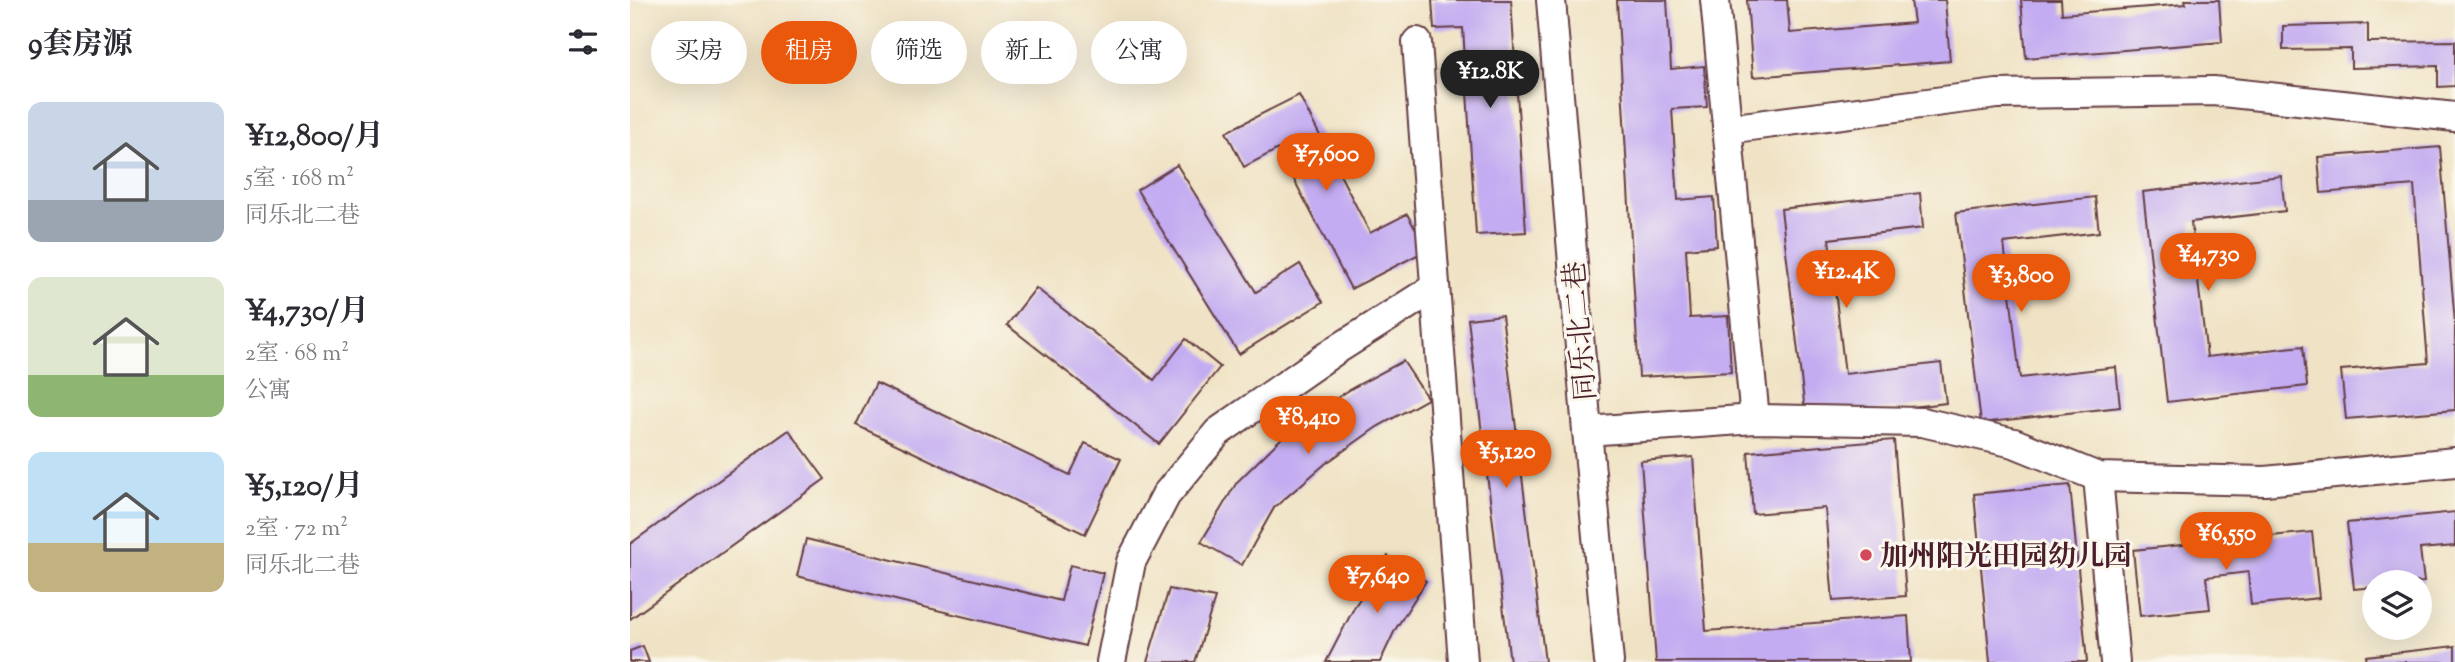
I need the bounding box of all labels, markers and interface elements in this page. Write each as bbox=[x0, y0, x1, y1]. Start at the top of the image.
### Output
chip: 买房 bbox=[651, 21, 747, 84]
chip: 租房 bbox=[761, 21, 857, 84]
chip: 筛选 bbox=[871, 21, 967, 84]
chip: 新上 bbox=[981, 21, 1077, 84]
chip: 公寓 bbox=[1091, 21, 1187, 84]
icon: filters bbox=[564, 23, 602, 61]
text: 9套房源 bbox=[28, 24, 133, 67]
pin: ¥12.8K bbox=[1433, 50, 1547, 110]
text: ¥12.8K bbox=[1456, 56, 1524, 89]
text: ¥12,800/月 bbox=[245, 116, 384, 159]
icon: home bbox=[84, 130, 168, 214]
pin: ¥7,600 bbox=[1269, 134, 1383, 193]
text: ¥7,600 bbox=[1293, 139, 1359, 172]
text: 5室 · 168 m² bbox=[245, 163, 354, 196]
text: 同乐北二巷 bbox=[245, 200, 360, 233]
pin: ¥4,730 bbox=[2151, 233, 2265, 293]
text: ¥4,730 bbox=[2176, 239, 2240, 272]
pin: ¥12.4K bbox=[1789, 250, 1903, 310]
pin: ¥3,800 bbox=[1964, 254, 2078, 314]
text: ¥12.4K bbox=[1812, 256, 1880, 289]
street label: 同乐北二巷 bbox=[1556, 259, 1608, 402]
text: ¥3,800 bbox=[1988, 260, 2054, 293]
text: ¥4,730/月 bbox=[245, 291, 369, 334]
icon: home bbox=[84, 305, 168, 389]
text: 2室 · 68 m² bbox=[245, 338, 349, 371]
text: 公寓 bbox=[245, 375, 291, 408]
pin: ¥8,410 bbox=[1251, 396, 1365, 456]
text: ¥8,410 bbox=[1276, 402, 1340, 435]
pin: ¥5,120 bbox=[1449, 430, 1563, 490]
text: ¥5,120 bbox=[1476, 436, 1536, 469]
text: ¥5,120/月 bbox=[245, 466, 363, 509]
icon: home bbox=[84, 480, 168, 564]
pin: ¥6,550 bbox=[2169, 512, 2283, 572]
text: 2室 · 72 m² bbox=[245, 513, 348, 546]
text: ¥6,550 bbox=[2196, 518, 2256, 551]
place label: 加州阳光田园幼儿园 bbox=[1880, 538, 2132, 578]
marker: 加州阳光田园幼儿园 bbox=[1858, 547, 1874, 563]
text: 同乐北二巷 bbox=[245, 550, 360, 583]
pin: ¥7,640 bbox=[1320, 556, 1434, 615]
text: ¥7,640 bbox=[1344, 561, 1410, 594]
map controls bbox=[2362, 570, 2432, 640]
button: layers bbox=[2362, 570, 2432, 640]

